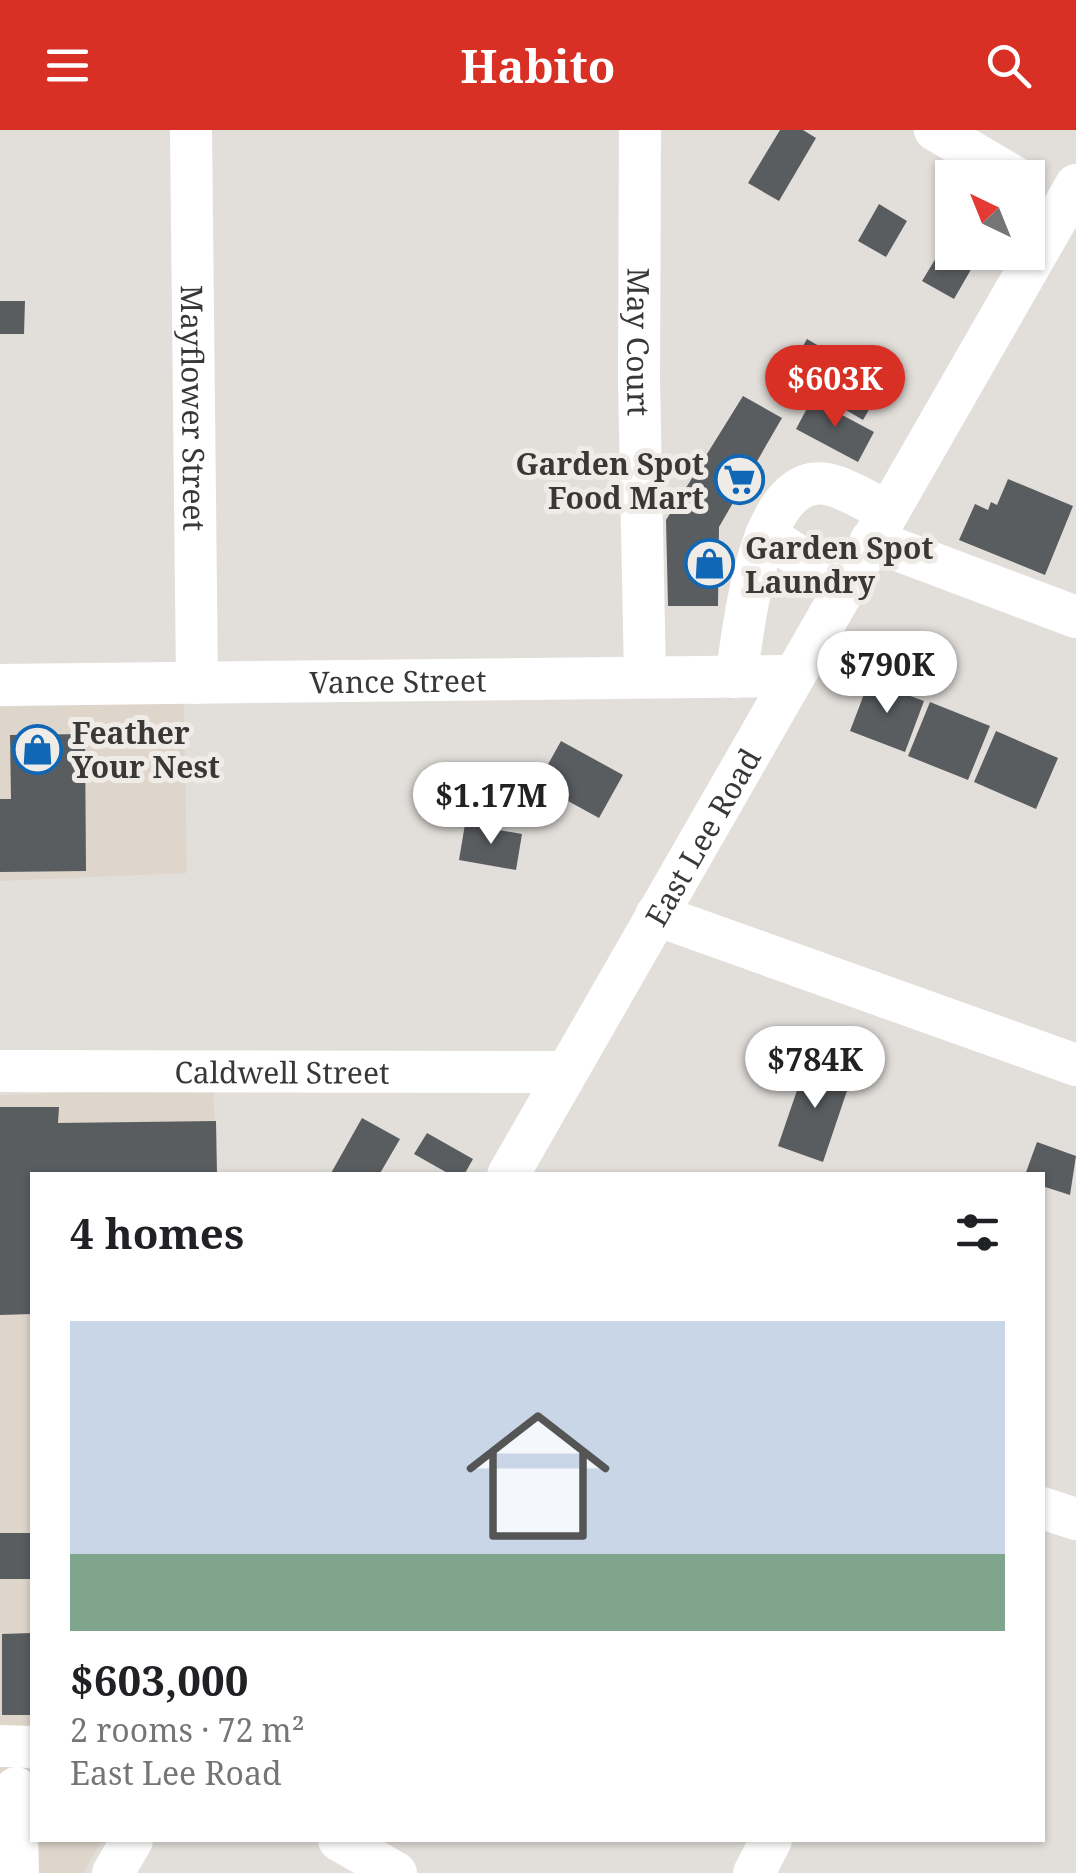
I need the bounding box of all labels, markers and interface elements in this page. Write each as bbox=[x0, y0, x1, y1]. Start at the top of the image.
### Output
text: Habito bbox=[461, 35, 615, 96]
icon: menu bbox=[40, 38, 95, 93]
icon: search bbox=[981, 38, 1036, 93]
north arrow bbox=[935, 160, 1045, 270]
map controls bbox=[935, 160, 1045, 270]
street label: May Court bbox=[618, 268, 660, 417]
street label: Mayflower Street bbox=[172, 285, 216, 531]
pin: $603K bbox=[765, 345, 905, 430]
text: $603K bbox=[787, 356, 883, 399]
place label: Garden Spot Food Mart bbox=[515, 443, 704, 518]
supermarket icon: Garden Spot Food Mart bbox=[713, 454, 765, 506]
place label: Garden Spot Laundry bbox=[745, 527, 934, 602]
shop icon: Garden Spot Laundry bbox=[684, 538, 736, 590]
pin: $790K bbox=[817, 631, 957, 716]
text: $790K bbox=[839, 642, 935, 685]
street label: Vance Street bbox=[309, 659, 487, 702]
place label: Feather Your Nest bbox=[72, 712, 220, 787]
shop icon: Feather Your Nest bbox=[11, 723, 63, 775]
street label: East Lee Road bbox=[635, 740, 769, 933]
pin: $1.17M bbox=[410, 762, 572, 847]
text: $1.17M bbox=[435, 773, 547, 816]
pin: $784K bbox=[745, 1026, 885, 1111]
text: $784K bbox=[767, 1037, 863, 1080]
street label: Caldwell Street bbox=[174, 1051, 390, 1092]
text: 4 homes bbox=[70, 1204, 244, 1261]
icon: filters bbox=[950, 1205, 1005, 1260]
icon: home bbox=[448, 1386, 628, 1566]
text: $603,000 bbox=[70, 1651, 248, 1708]
text: 2 rooms · 72 m² bbox=[70, 1708, 305, 1751]
text: East Lee Road bbox=[70, 1751, 282, 1794]

